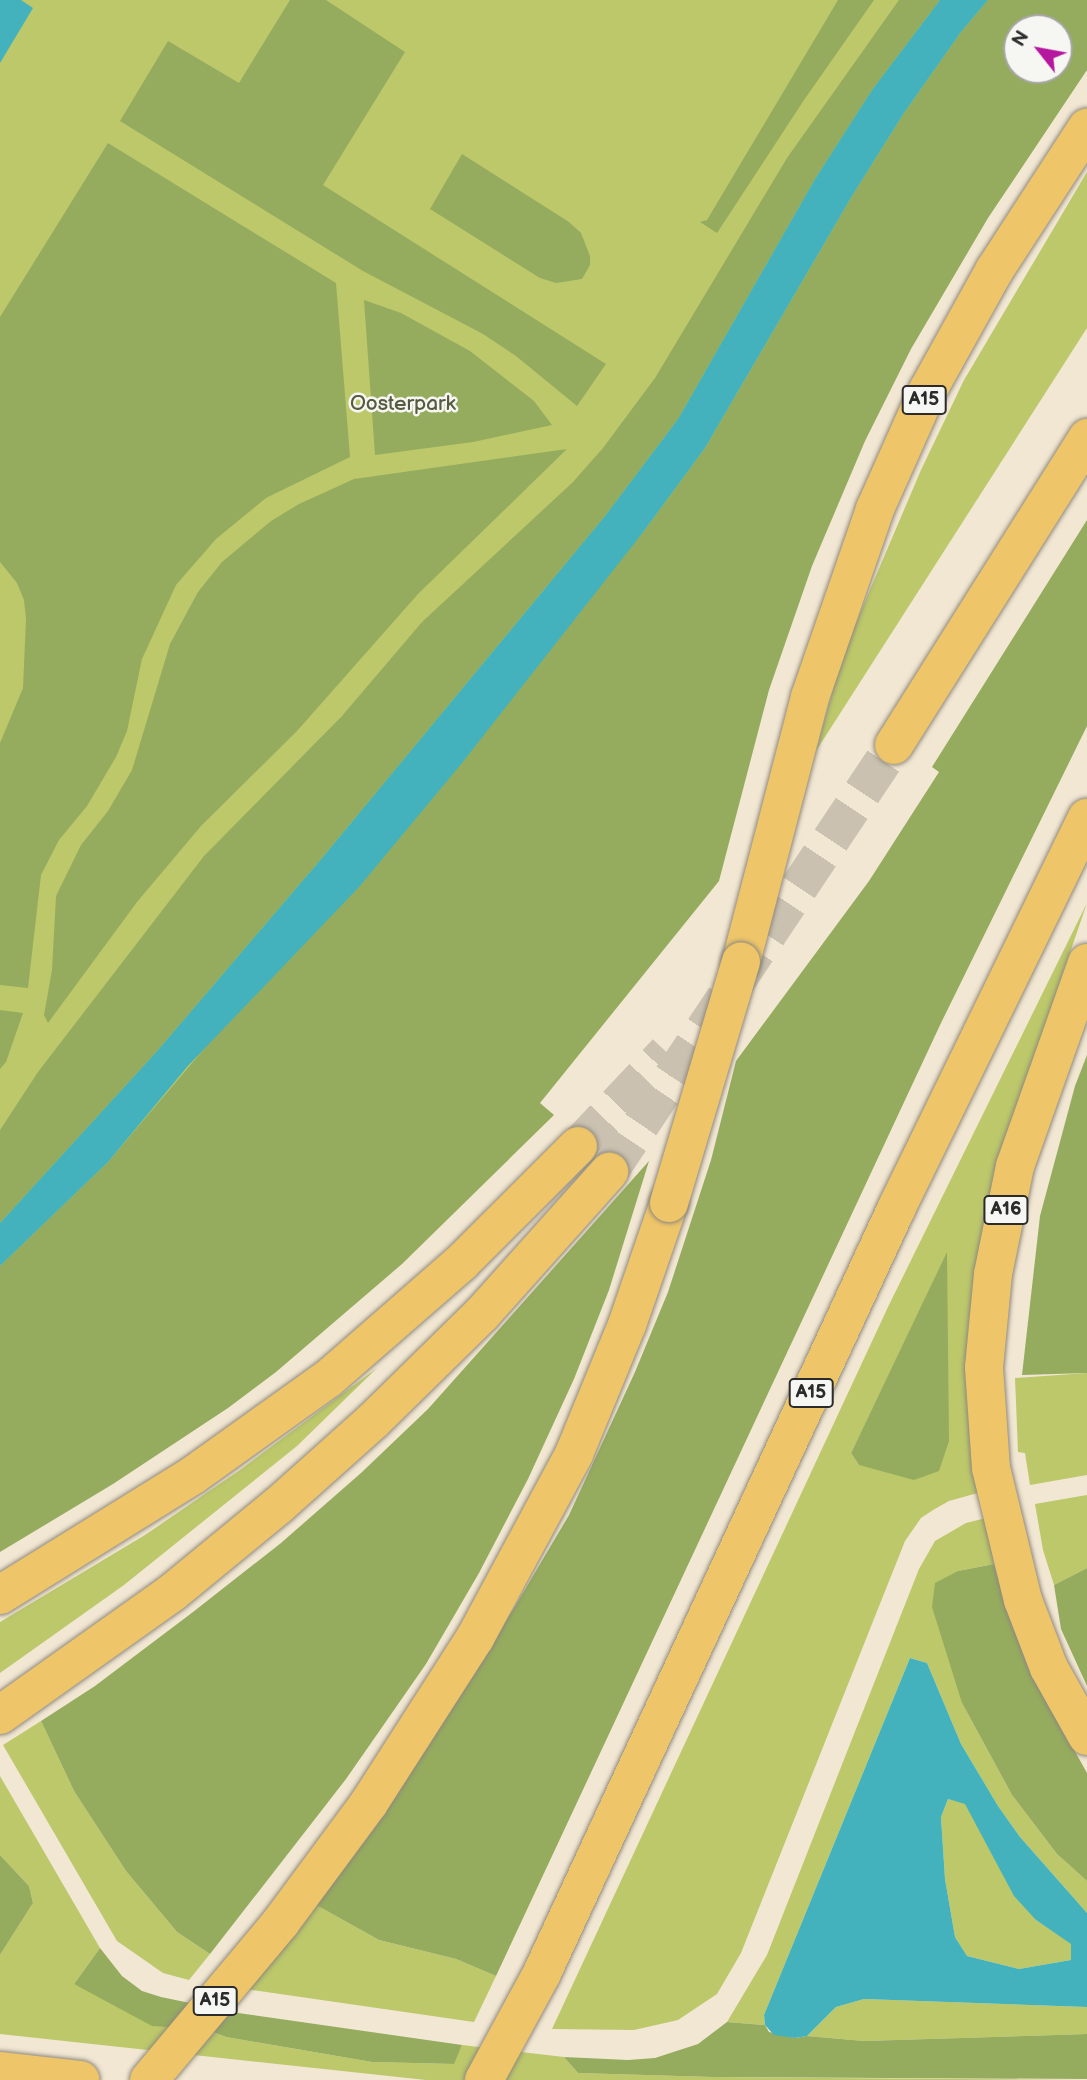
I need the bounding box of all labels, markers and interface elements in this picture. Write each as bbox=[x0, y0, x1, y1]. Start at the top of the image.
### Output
north arrow bbox=[1003, 14, 1073, 84]
text: N bbox=[1008, 27, 1035, 51]
road number: A15 bbox=[901, 384, 947, 416]
park label: Oosterpark bbox=[350, 391, 456, 417]
road number: A16 bbox=[983, 1194, 1029, 1226]
road number: A15 bbox=[788, 1378, 834, 1408]
road number: A15 bbox=[192, 1985, 238, 2016]

